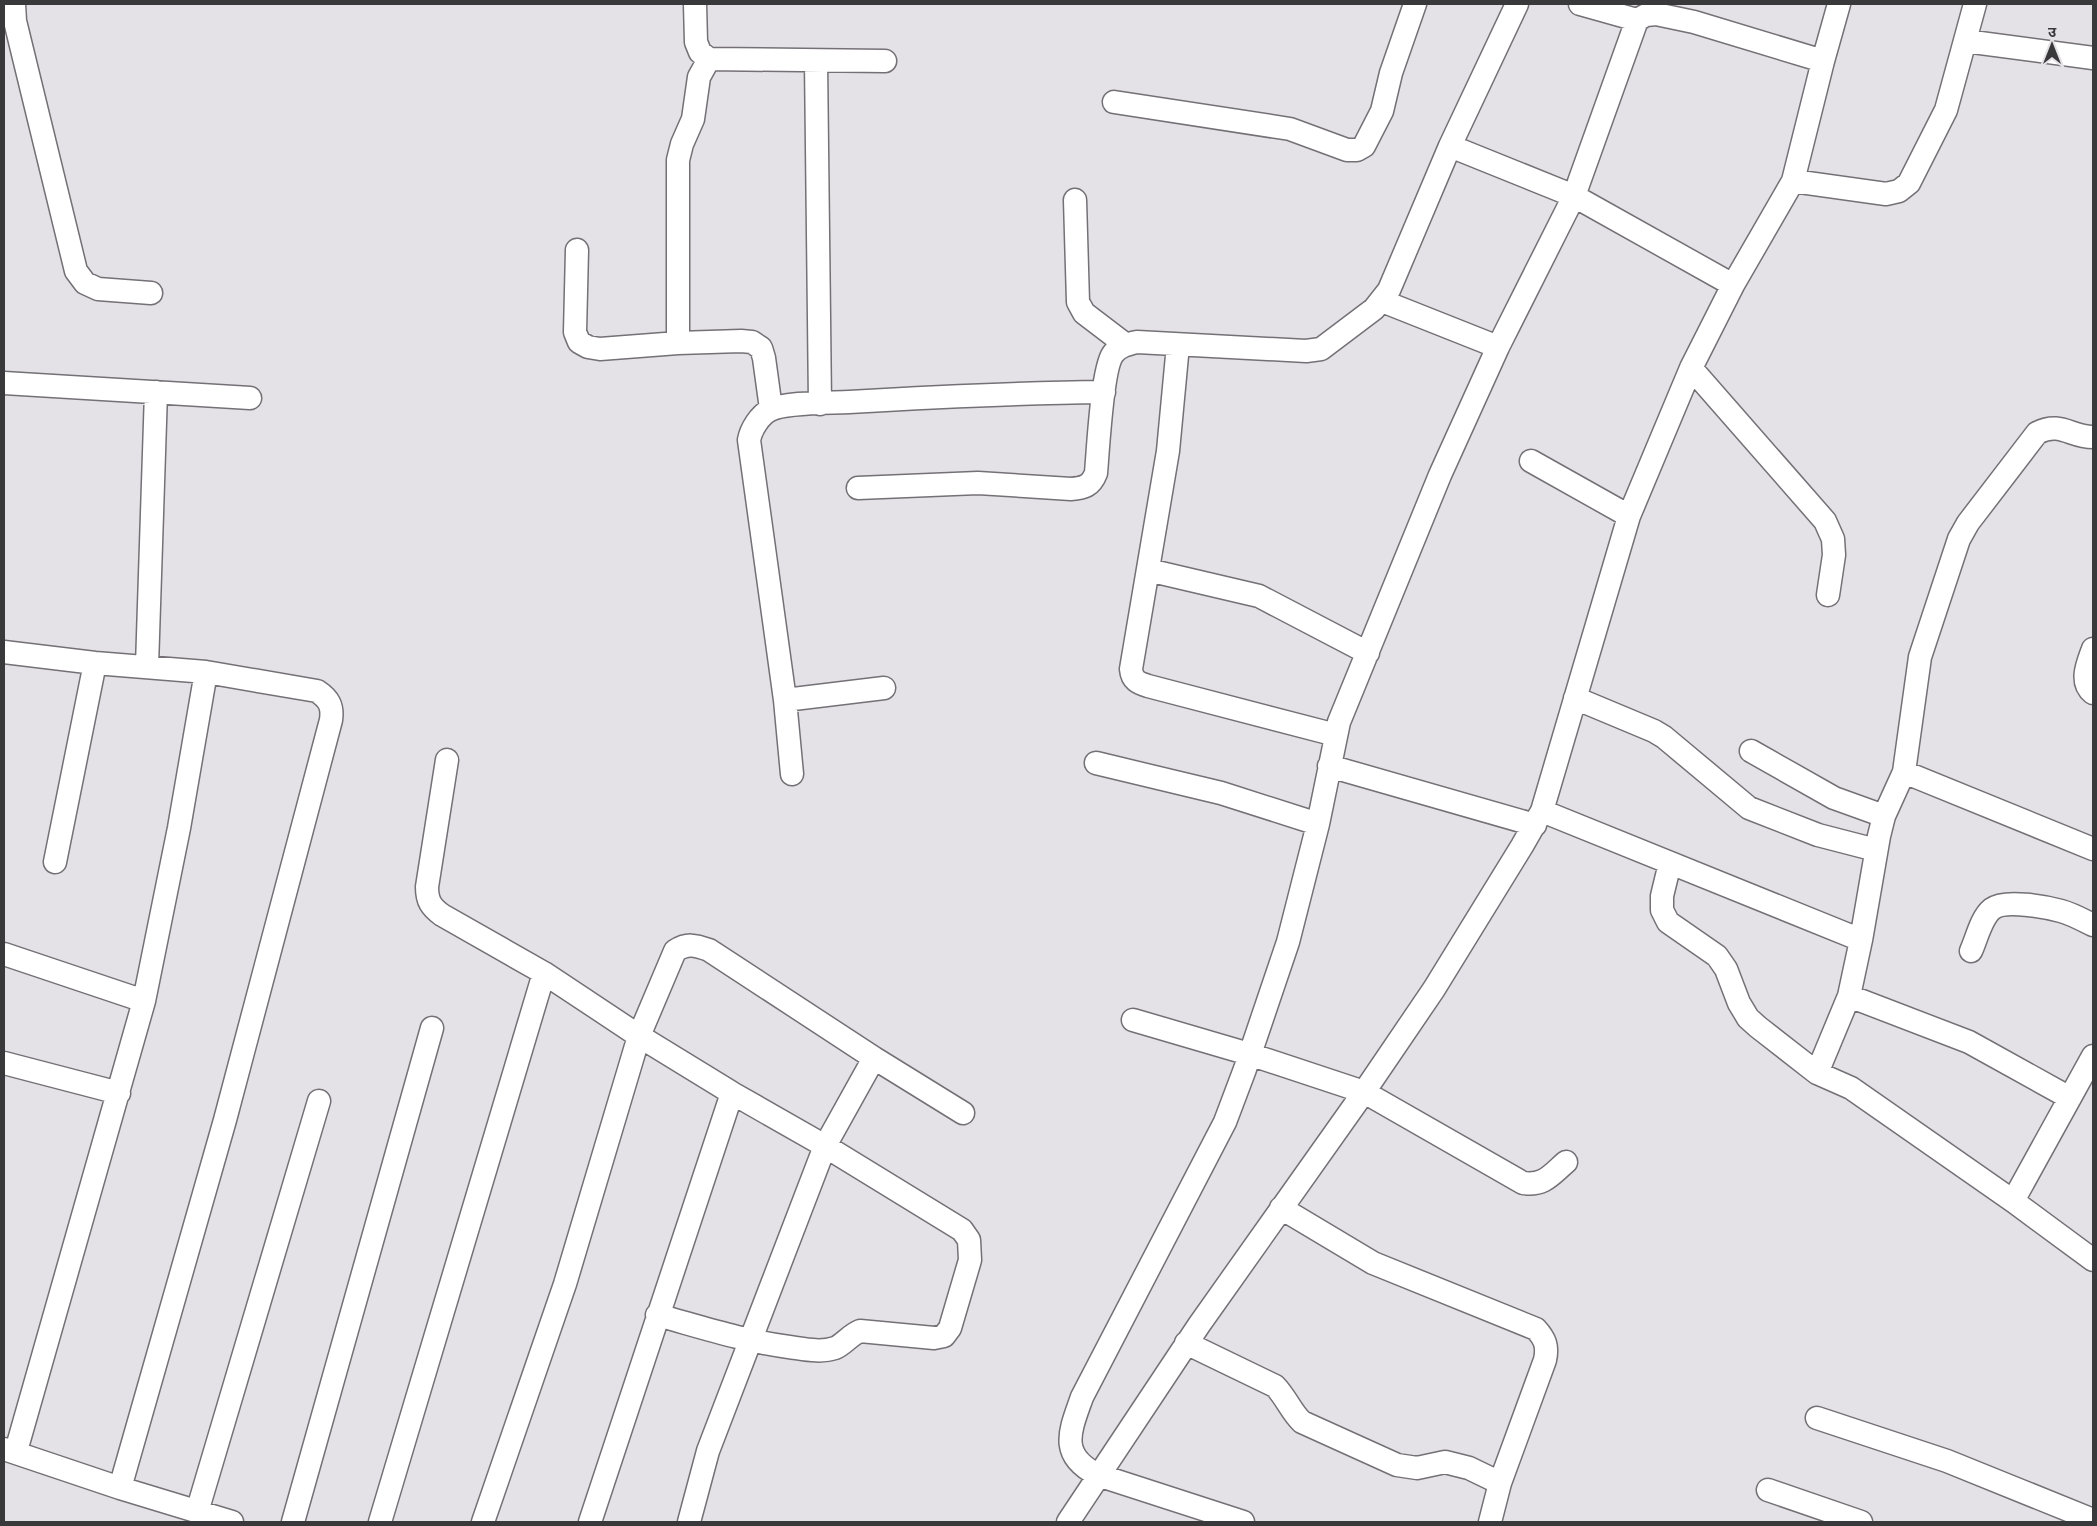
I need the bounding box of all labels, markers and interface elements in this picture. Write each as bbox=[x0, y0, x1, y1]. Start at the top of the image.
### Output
north arrow bbox=[2027, 20, 2077, 70]
text: उ bbox=[2048, 24, 2057, 40]

